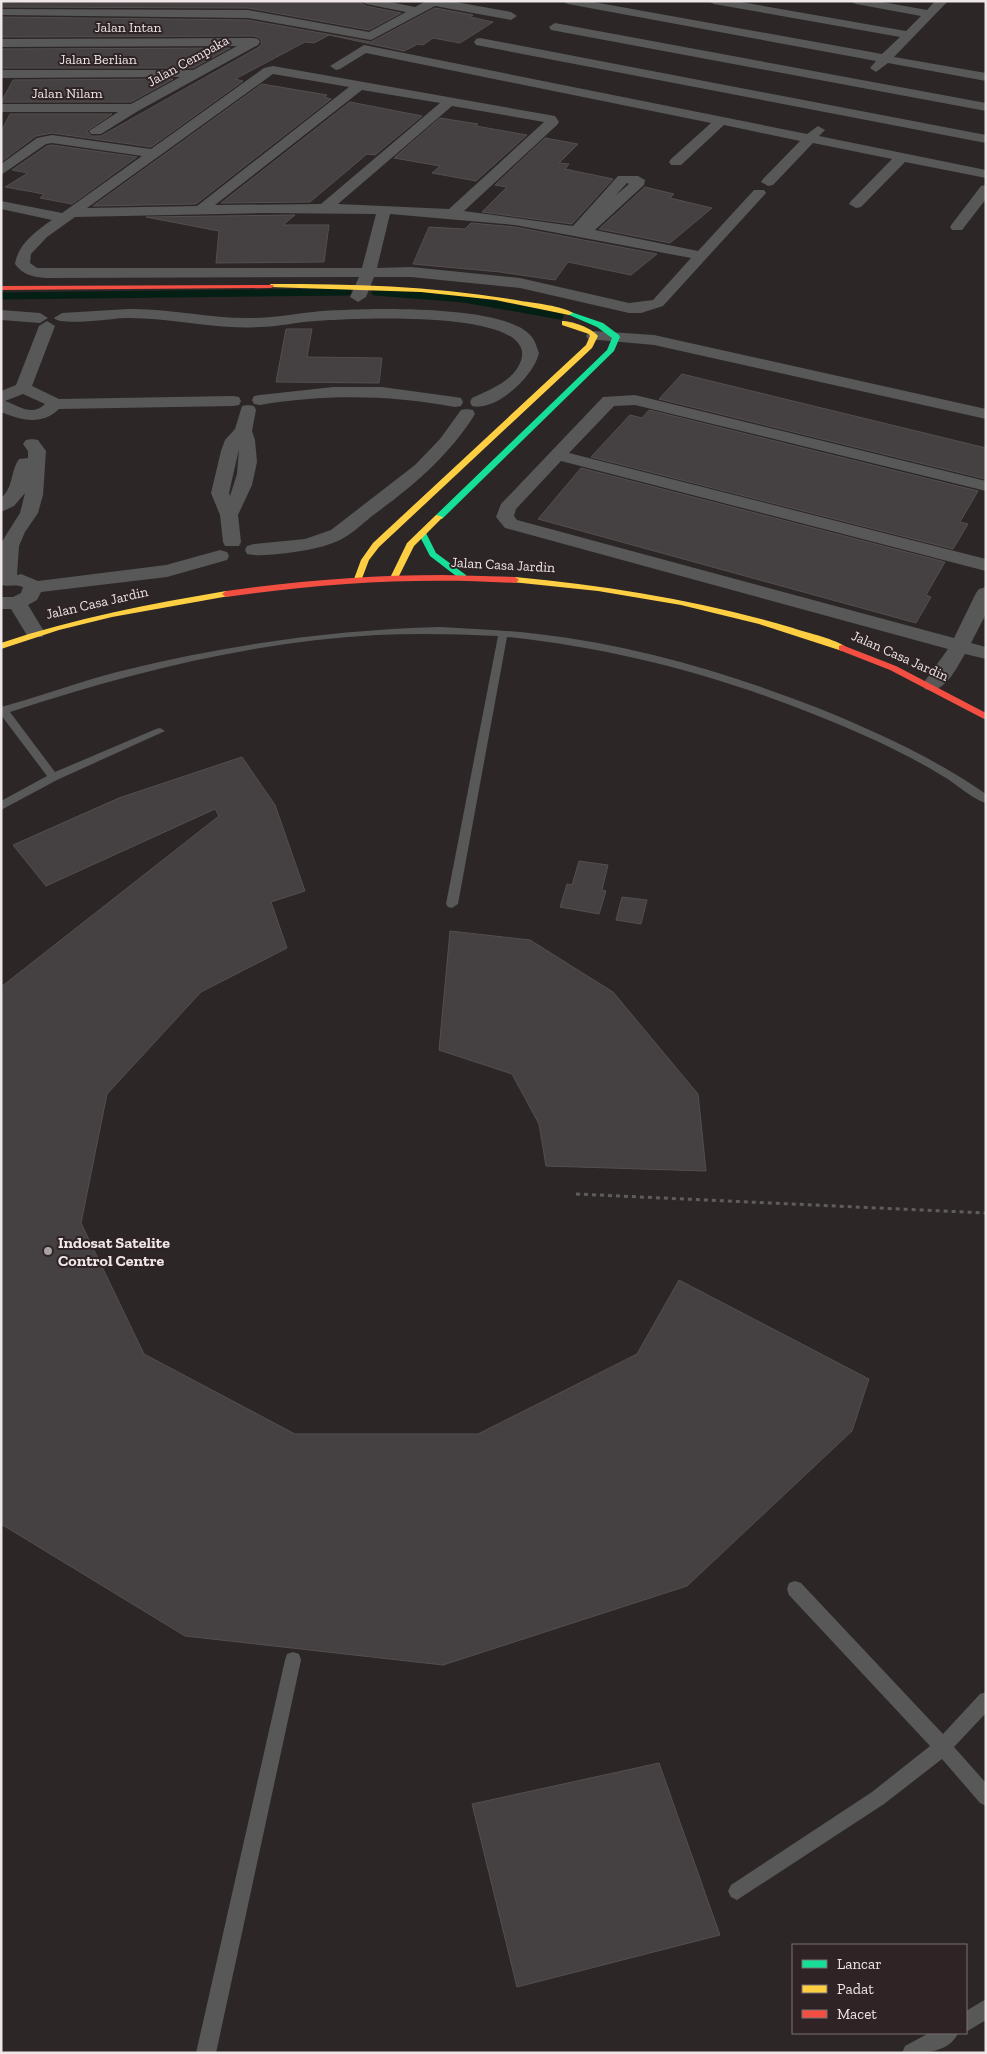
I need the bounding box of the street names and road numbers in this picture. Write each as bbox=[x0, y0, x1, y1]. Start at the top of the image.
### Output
street label: Jalan Intan bbox=[95, 19, 161, 36]
street label: Jalan Cempaka bbox=[144, 31, 232, 90]
street label: Jalan Berlian bbox=[59, 51, 137, 68]
street label: Jalan Nilam bbox=[31, 85, 103, 102]
street label: Jalan Casa Jardin bbox=[450, 554, 556, 576]
street label: Jalan Casa Jardin bbox=[44, 583, 150, 623]
street label: Jalan Casa Jardin bbox=[849, 627, 951, 685]

